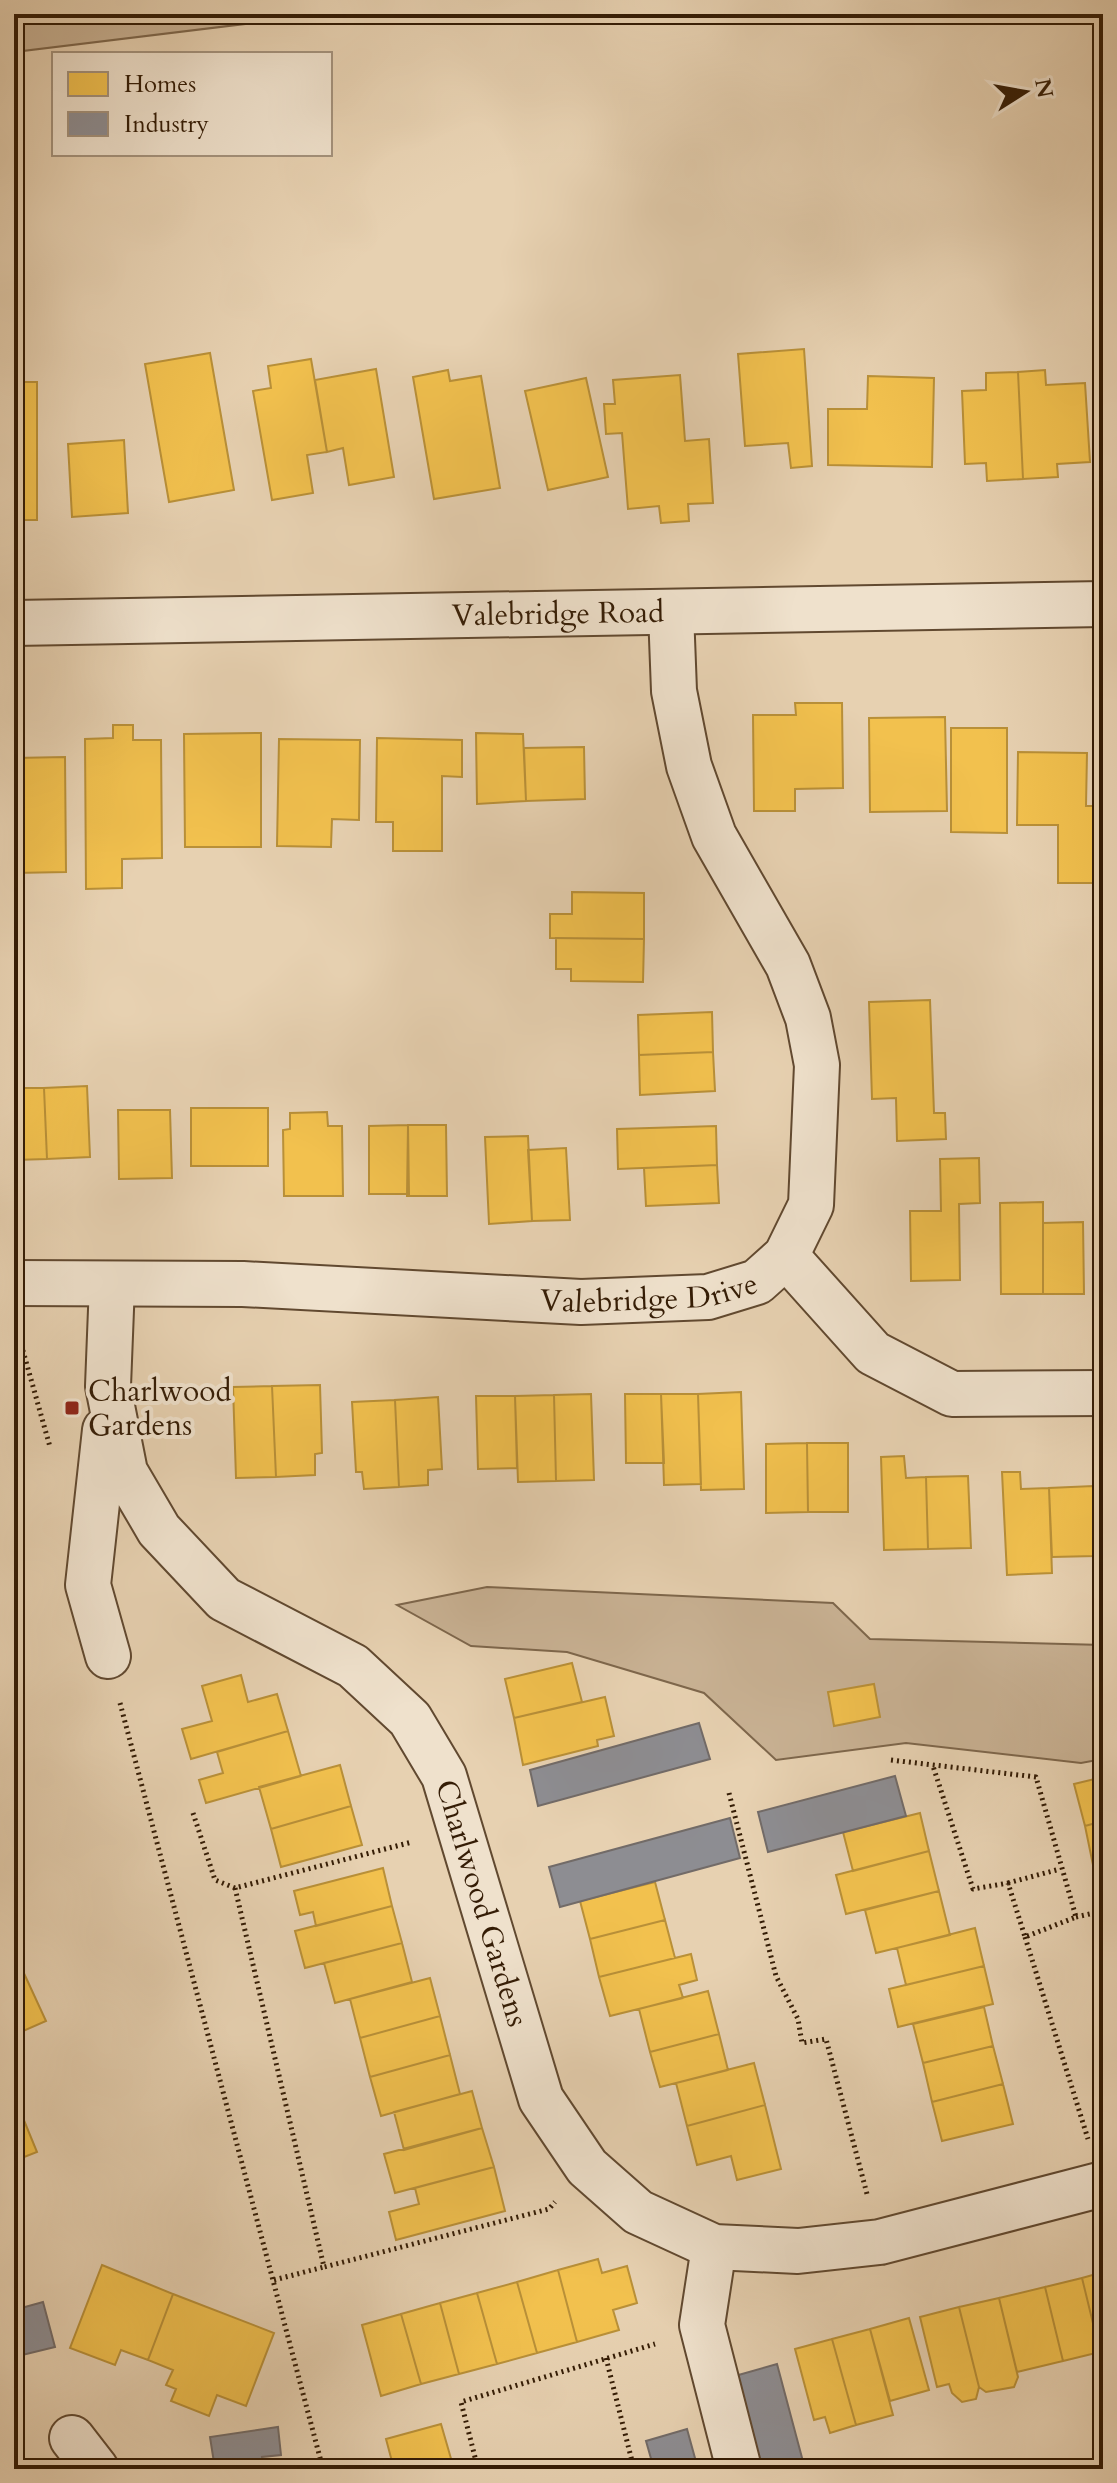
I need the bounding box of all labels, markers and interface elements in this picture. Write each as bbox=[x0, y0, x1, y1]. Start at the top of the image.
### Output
legend bbox=[52, 52, 332, 156]
north arrow bbox=[985, 52, 1065, 132]
text: Homes bbox=[124, 68, 196, 101]
text: N bbox=[1027, 76, 1060, 101]
text: Industry bbox=[124, 108, 209, 141]
street label: Valebridge Road bbox=[451, 591, 664, 636]
street label: Valebridge Drive bbox=[539, 1263, 763, 1323]
place label: Charlwood Gardens bbox=[88, 1371, 231, 1446]
marker: Charlwood Gardens bbox=[63, 1399, 81, 1417]
street label: Charlwood Gardens bbox=[426, 1775, 539, 2031]

